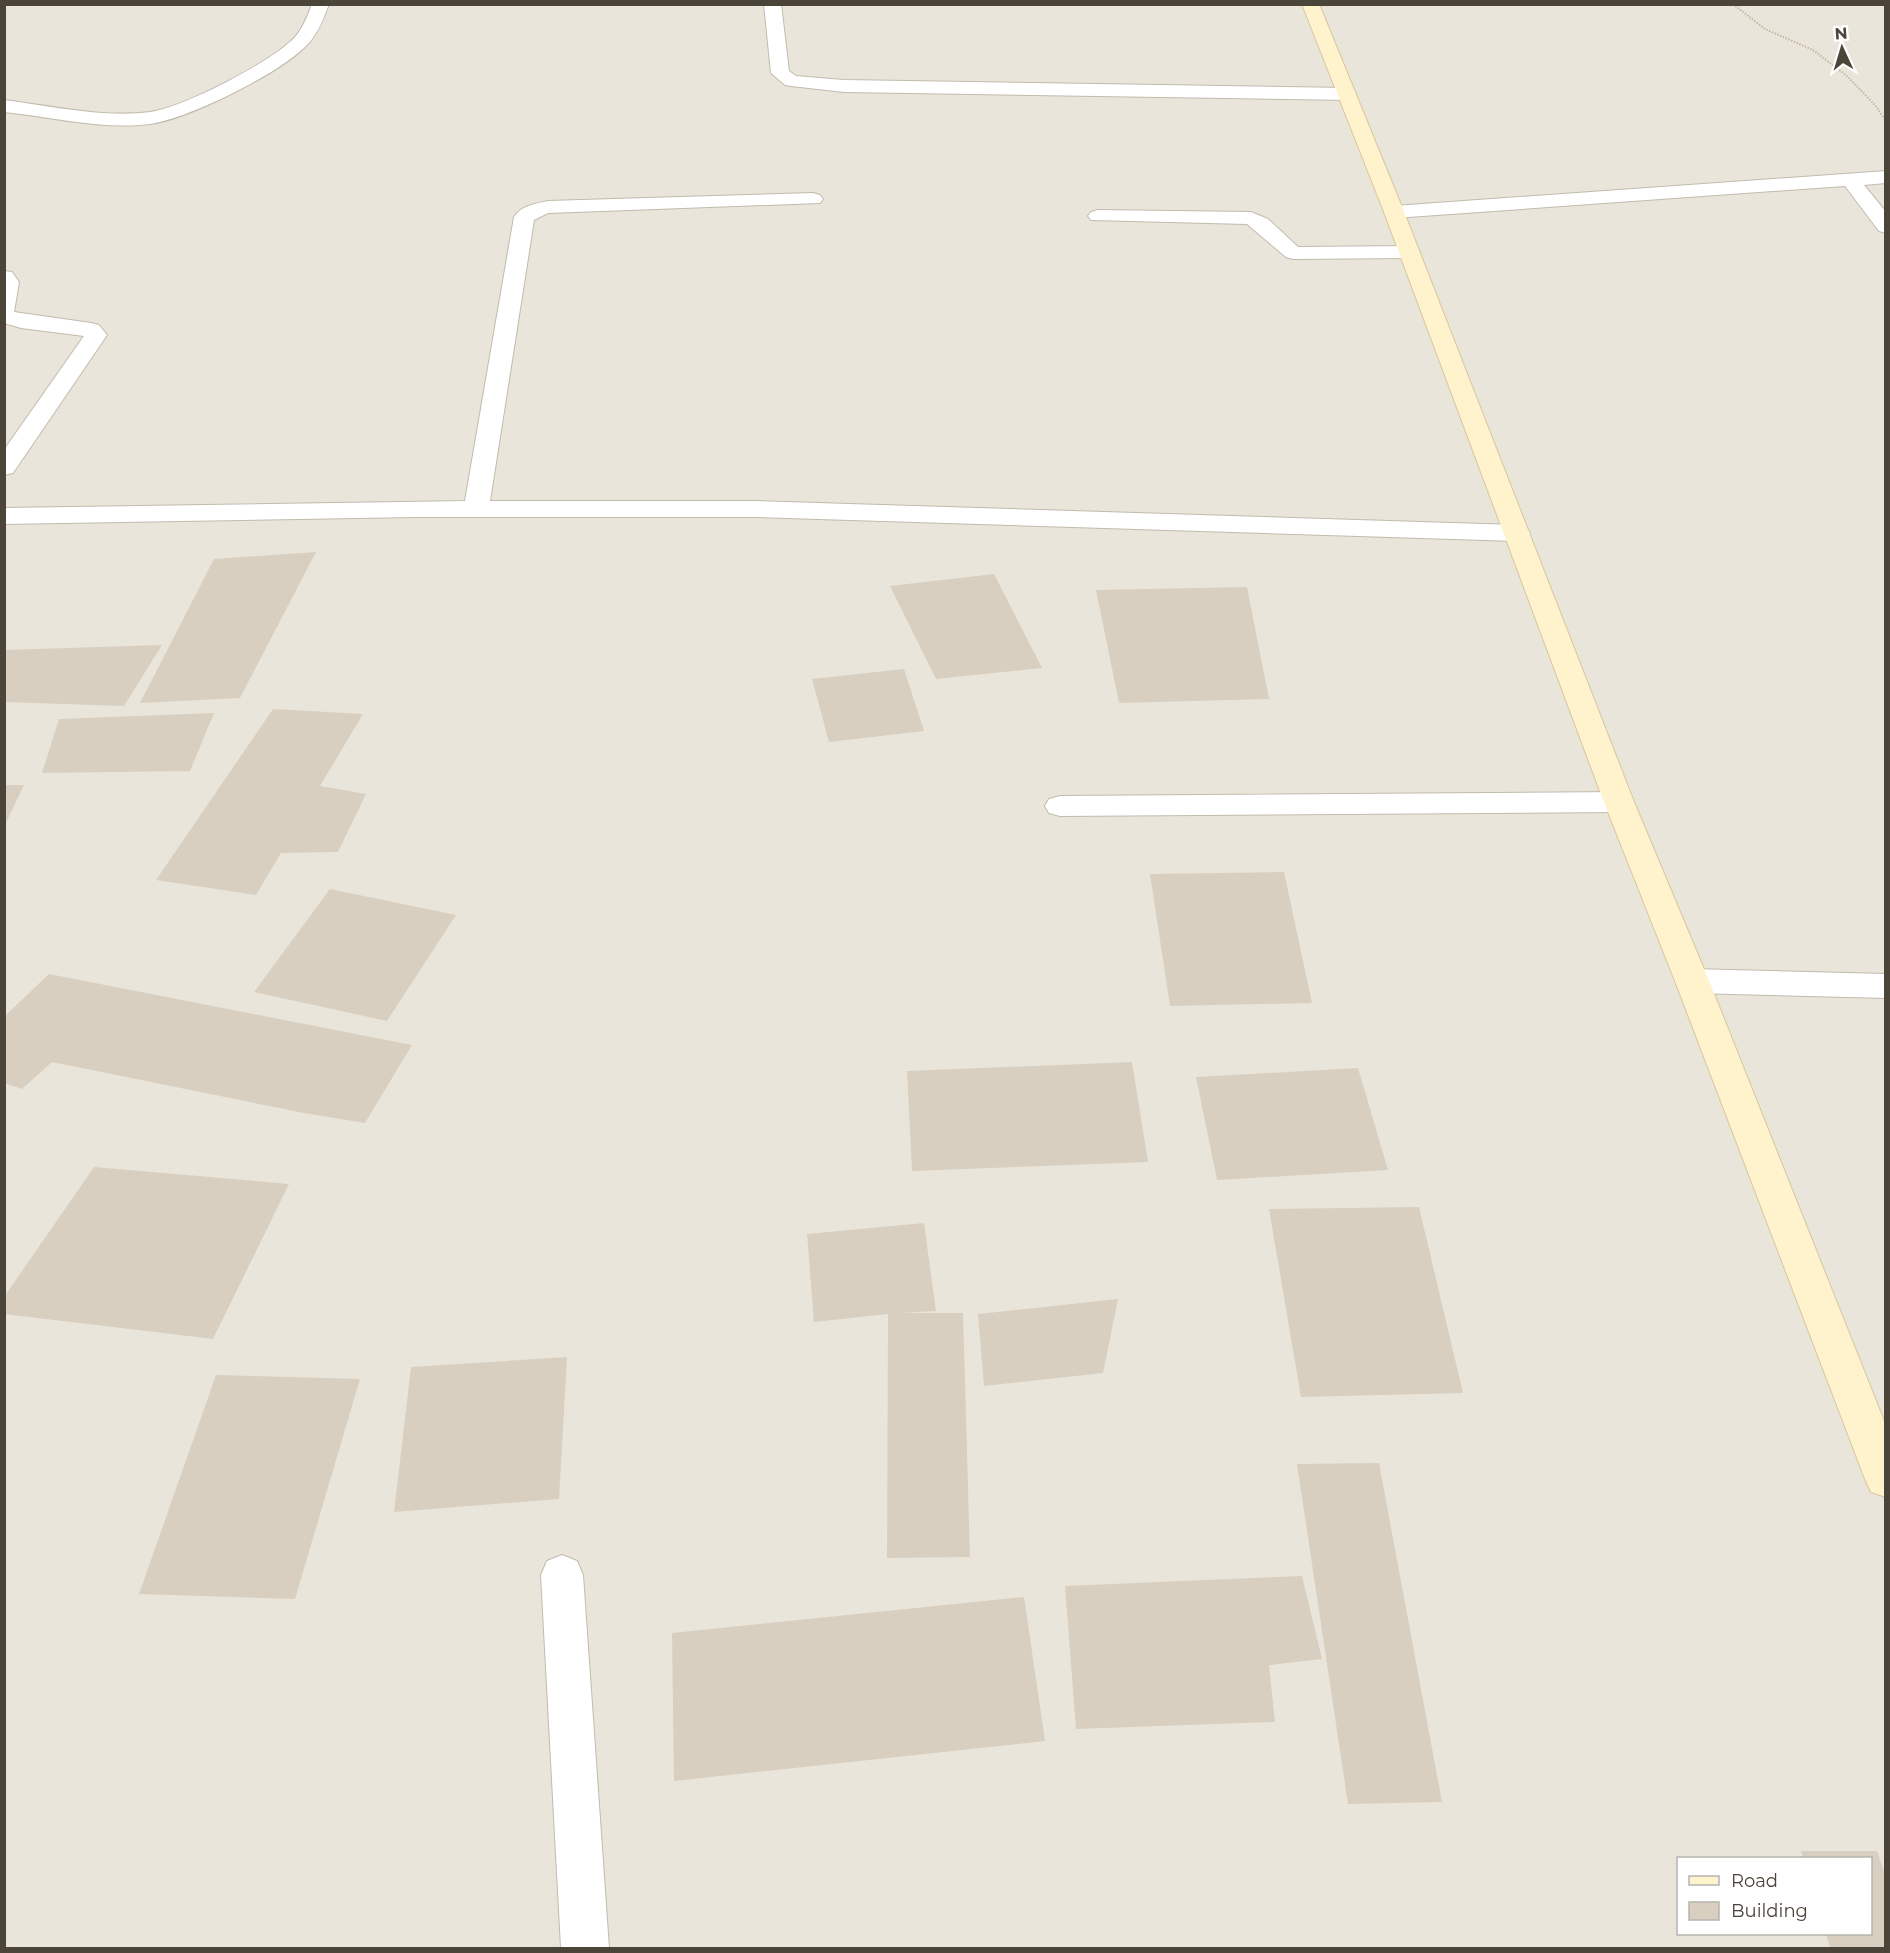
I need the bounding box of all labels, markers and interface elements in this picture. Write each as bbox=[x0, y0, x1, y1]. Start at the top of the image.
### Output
north arrow bbox=[1812, 18, 1872, 78]
text: N bbox=[1834, 24, 1848, 43]
legend bbox=[1677, 1857, 1872, 1935]
text: Road bbox=[1731, 1870, 1778, 1892]
text: Building bbox=[1731, 1900, 1808, 1922]

